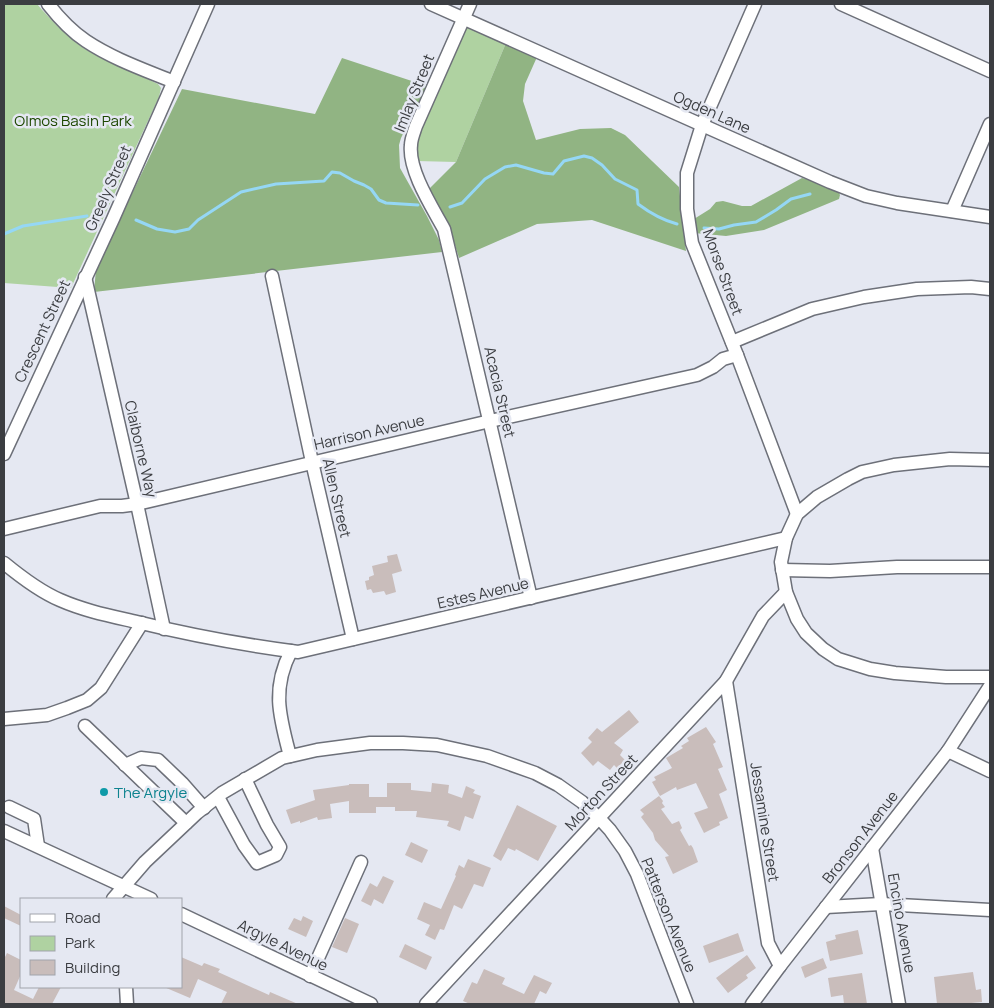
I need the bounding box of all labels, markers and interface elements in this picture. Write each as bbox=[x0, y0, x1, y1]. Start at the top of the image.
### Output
street label: Imlay Street bbox=[389, 51, 439, 135]
street label: Ogden Lane bbox=[670, 86, 754, 139]
park label: Olmos Basin Park bbox=[14, 110, 132, 131]
street label: Greely Street bbox=[80, 142, 136, 234]
street label: Morse Street bbox=[698, 226, 748, 318]
street label: Crescent Street bbox=[9, 276, 75, 386]
street label: Acacia Street bbox=[479, 344, 521, 440]
street label: Claiborne Way bbox=[120, 398, 162, 500]
street label: Harrison Avenue bbox=[312, 409, 427, 455]
street label: Allen Street bbox=[318, 456, 356, 540]
street label: Estes Avenue bbox=[435, 572, 531, 614]
street label: Morton Street bbox=[560, 749, 642, 835]
street label: Jessamine Street bbox=[745, 761, 785, 883]
place label: The Argyle bbox=[114, 782, 188, 803]
marker: The Argyle bbox=[98, 786, 110, 798]
street label: Bronson Avenue bbox=[817, 786, 903, 888]
street label: Patterson Avenue bbox=[636, 854, 702, 976]
street label: Encino Avenue bbox=[883, 871, 921, 975]
legend bbox=[20, 898, 182, 988]
text: Road bbox=[65, 907, 101, 928]
street label: Argyle Avenue bbox=[234, 914, 332, 976]
text: Park bbox=[65, 932, 95, 953]
text: Building bbox=[65, 957, 120, 978]

